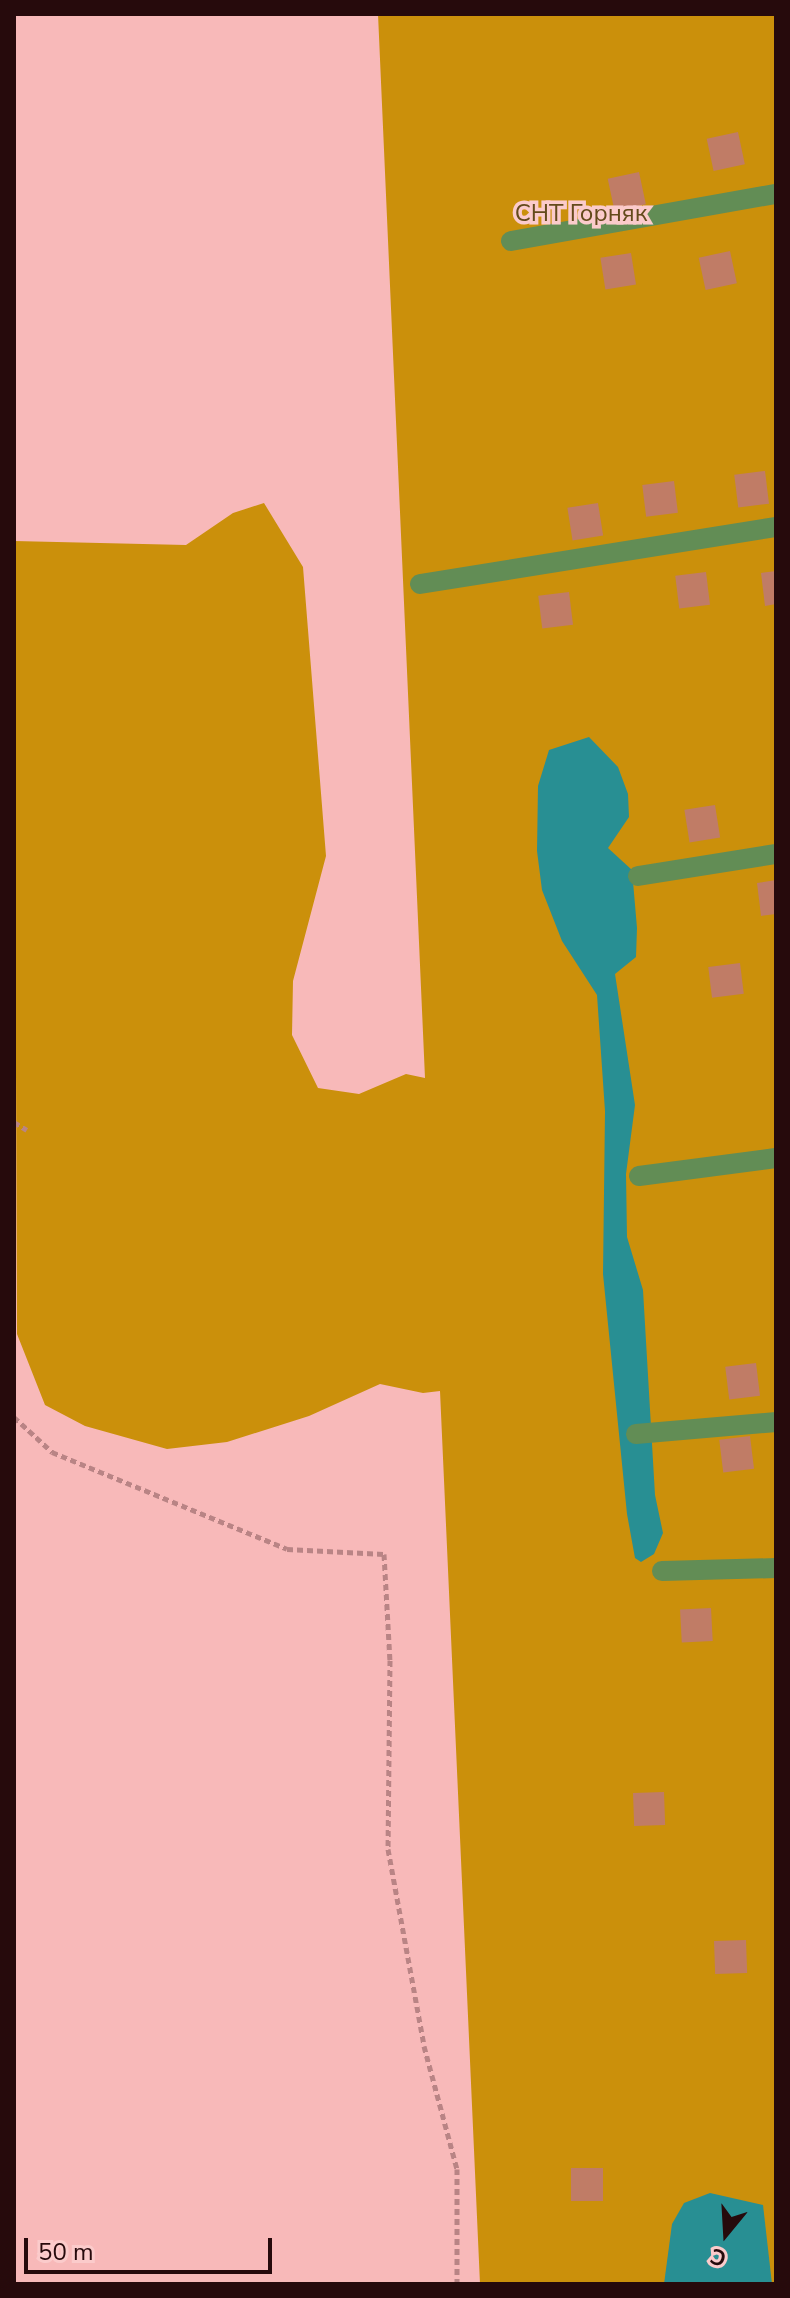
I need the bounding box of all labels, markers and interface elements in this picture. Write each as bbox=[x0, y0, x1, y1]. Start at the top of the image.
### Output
park label: СНТ Горняк bbox=[515, 200, 647, 228]
north arrow bbox=[686, 2194, 766, 2274]
scale bar bbox=[28, 2222, 276, 2272]
text: 50 m bbox=[38, 2236, 94, 2268]
text: С bbox=[707, 2240, 730, 2273]

